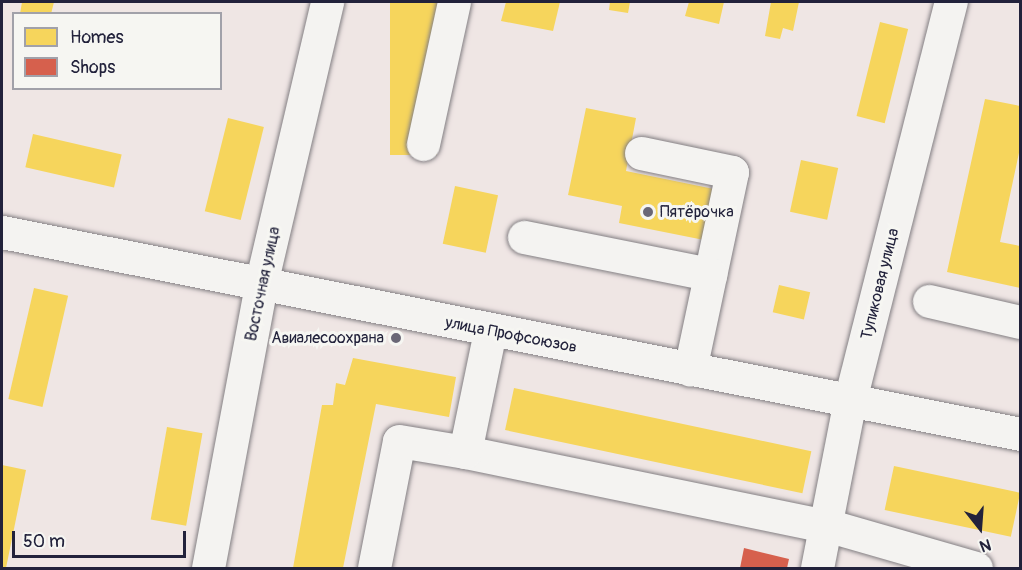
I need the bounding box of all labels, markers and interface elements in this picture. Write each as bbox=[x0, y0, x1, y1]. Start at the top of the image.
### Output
legend bbox=[12, 12, 222, 90]
text: Homes bbox=[70, 26, 123, 49]
text: Shops bbox=[70, 56, 115, 79]
place label: Пятёрочка bbox=[660, 202, 734, 222]
marker: Пятёрочка bbox=[641, 205, 655, 219]
street label: Восточная улица bbox=[242, 225, 284, 343]
street label: Тупиковая улица bbox=[857, 226, 903, 342]
street label: улица Профсоюзов bbox=[444, 313, 578, 357]
place label: Авиалесоохрана bbox=[271, 328, 384, 348]
marker: Авиалесоохрана bbox=[389, 331, 403, 345]
north arrow bbox=[950, 498, 1010, 558]
scale bar bbox=[15, 519, 189, 557]
text: 50 m bbox=[23, 530, 65, 553]
text: N bbox=[977, 534, 993, 556]

